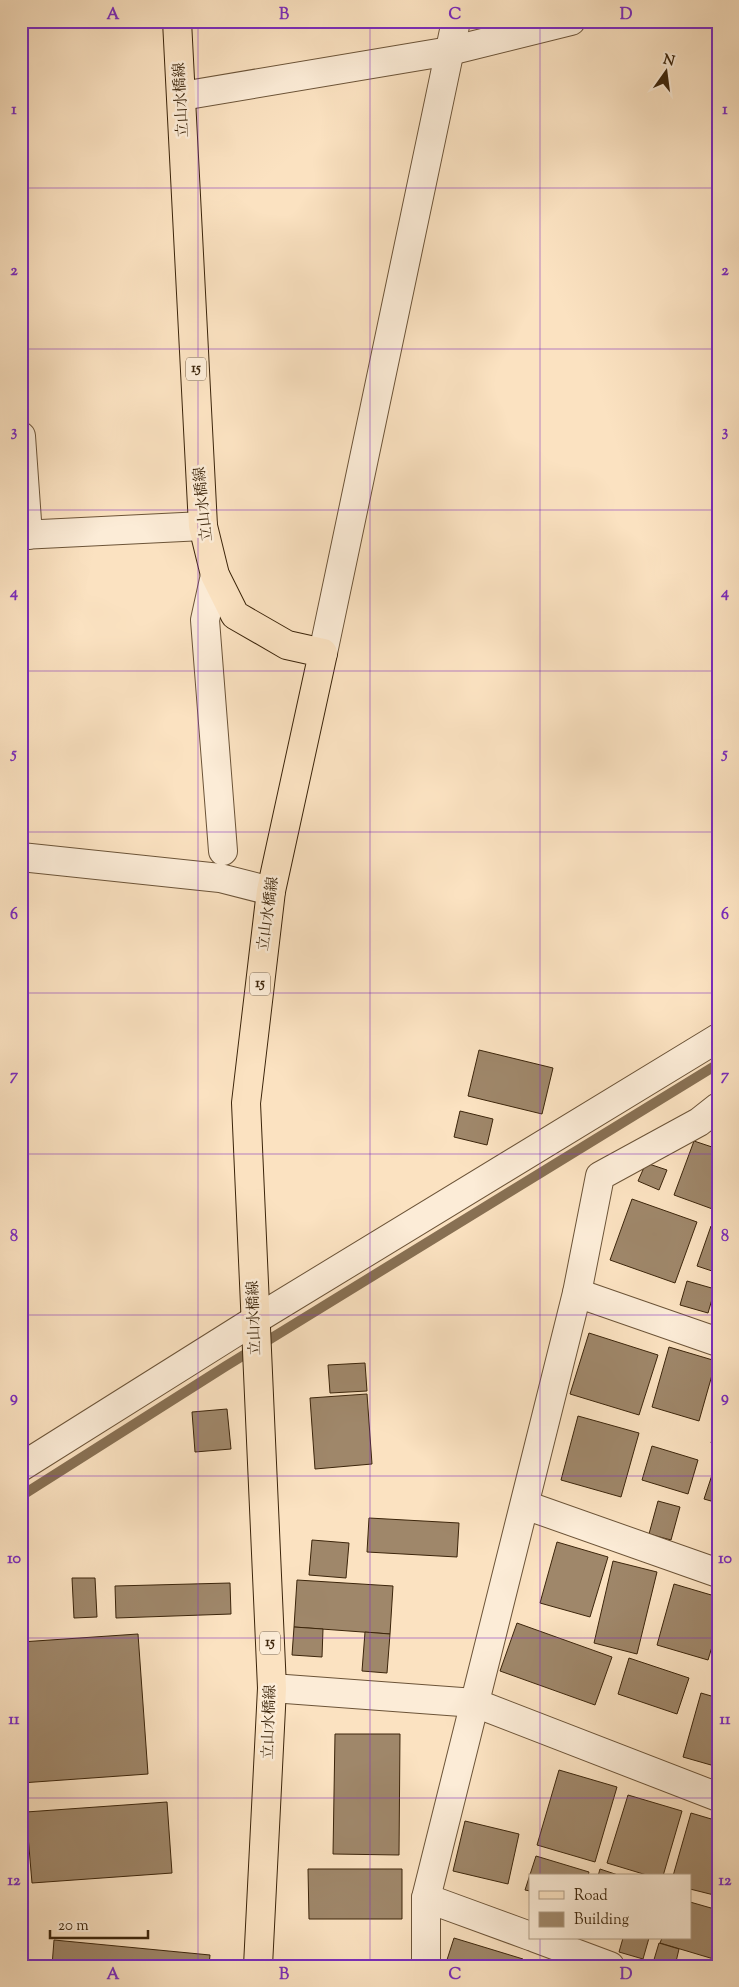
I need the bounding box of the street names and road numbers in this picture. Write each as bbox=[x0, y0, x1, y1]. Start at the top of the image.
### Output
street label: 立山水橋線 bbox=[170, 62, 194, 138]
road number: 15 bbox=[186, 358, 206, 380]
street label: 立山水橋線 bbox=[190, 466, 218, 542]
street label: 立山水橋線 bbox=[253, 875, 285, 953]
road number: 15 bbox=[250, 972, 270, 996]
street label: 立山水橋線 bbox=[243, 1280, 267, 1356]
road number: 15 bbox=[260, 1632, 280, 1655]
street label: 立山水橋線 bbox=[258, 1684, 282, 1760]

